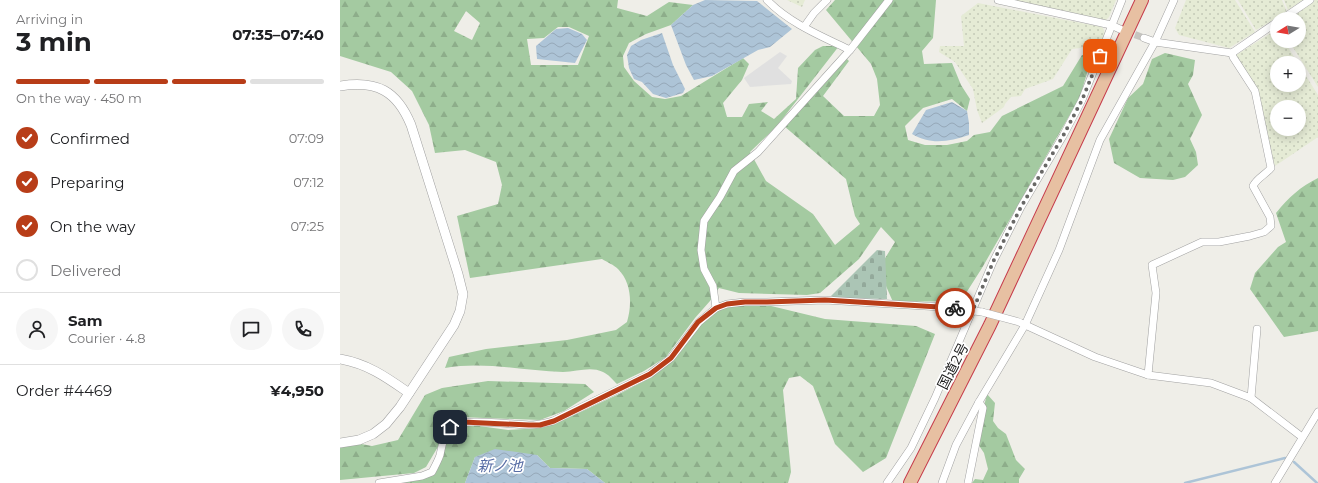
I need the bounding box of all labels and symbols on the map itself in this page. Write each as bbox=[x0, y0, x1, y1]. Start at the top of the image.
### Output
north arrow bbox=[1270, 12, 1306, 48]
pin bbox=[1083, 39, 1117, 73]
courier bbox=[935, 288, 975, 328]
street label: 国道2号 bbox=[934, 340, 972, 392]
pin bbox=[433, 410, 467, 444]
water label: 新ノ池 bbox=[477, 456, 524, 475]

